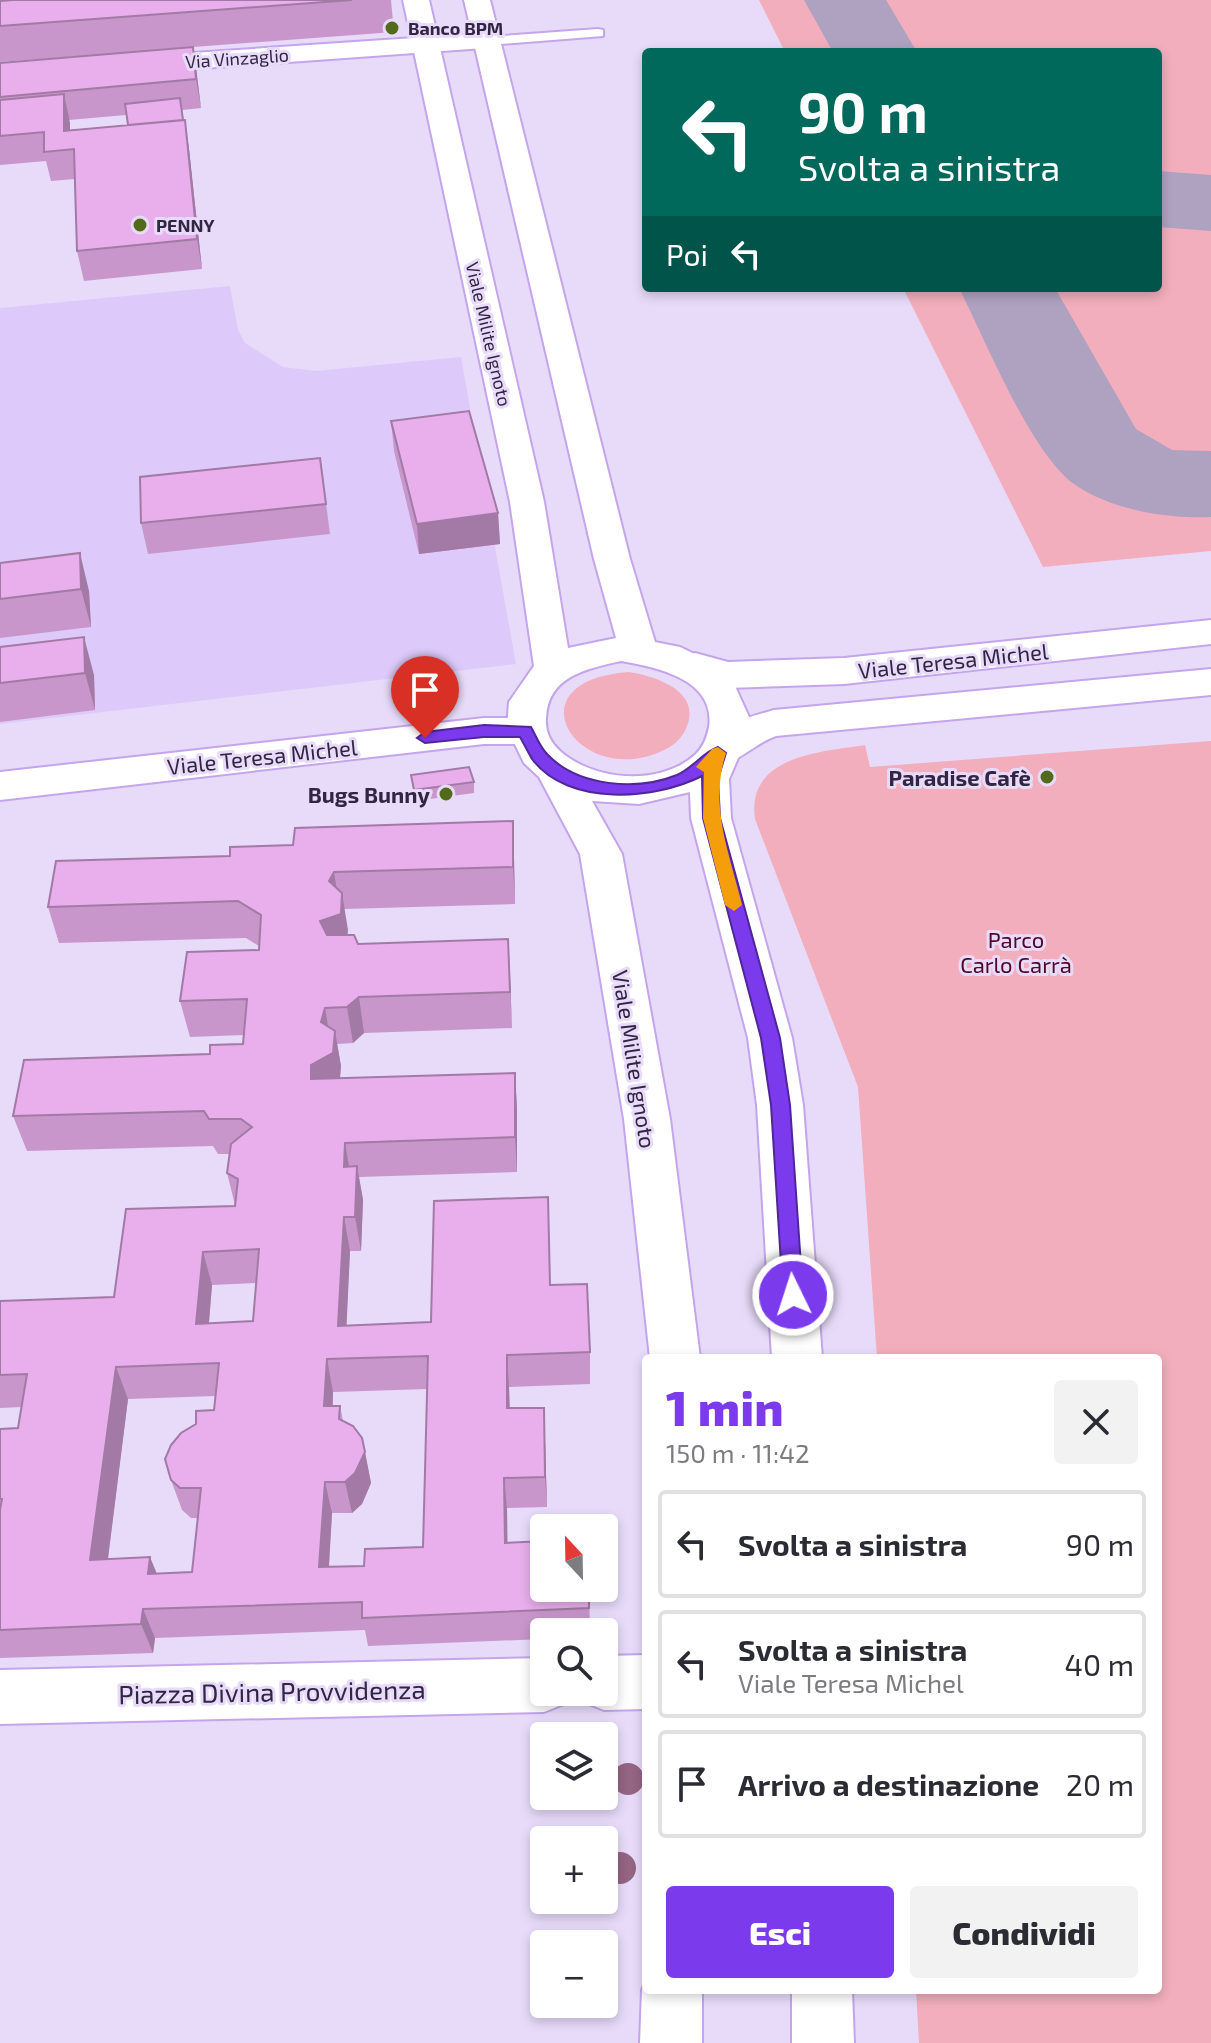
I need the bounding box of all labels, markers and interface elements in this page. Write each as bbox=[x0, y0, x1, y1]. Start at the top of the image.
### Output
place label: Banco BPM bbox=[408, 17, 503, 39]
marker: Banco BPM bbox=[383, 19, 401, 37]
street label: Via Vinzaglio bbox=[184, 43, 290, 73]
text: 90 m bbox=[798, 77, 928, 144]
icon: left bbox=[666, 80, 770, 184]
text: Svolta a sinistra bbox=[798, 145, 1060, 188]
place label: PENNY bbox=[156, 214, 215, 236]
marker: PENNY bbox=[131, 216, 149, 234]
icon: left bbox=[724, 232, 768, 276]
text: Poi bbox=[666, 236, 708, 272]
street label: Viale Milite Ignoto bbox=[462, 260, 516, 408]
street label: Viale Teresa Michel bbox=[857, 637, 1050, 683]
pin bbox=[391, 656, 459, 738]
icon: arrive bbox=[403, 668, 447, 712]
street label: Viale Teresa Michel bbox=[166, 733, 359, 779]
place label: Paradise Cafè bbox=[888, 764, 1031, 790]
marker: Paradise Cafè bbox=[1038, 768, 1056, 786]
place label: Bugs Bunny bbox=[308, 781, 431, 808]
marker: Bugs Bunny bbox=[437, 785, 455, 803]
park label: Parco Carlo Carrà bbox=[960, 926, 1072, 977]
street label: Viale Milite Ignoto bbox=[608, 968, 662, 1150]
position arrow bbox=[751, 1253, 835, 1337]
text: 1 min bbox=[666, 1378, 784, 1436]
button: close bbox=[1054, 1380, 1138, 1464]
text: 150 m · 11:42 bbox=[666, 1437, 810, 1468]
north arrow bbox=[530, 1514, 618, 1602]
map controls bbox=[530, 1514, 618, 2018]
icon: left bbox=[670, 1522, 714, 1566]
text: Svolta a sinistra bbox=[738, 1526, 967, 1562]
text: 90 m bbox=[1066, 1526, 1134, 1562]
button: search bbox=[530, 1618, 618, 1706]
text: Svolta a sinistra bbox=[738, 1631, 967, 1667]
icon: left bbox=[670, 1642, 714, 1686]
text: 40 m bbox=[1064, 1646, 1134, 1682]
text: Viale Teresa Michel bbox=[738, 1667, 964, 1698]
street label: Piazza Divina Provvidenza bbox=[118, 1673, 426, 1709]
button: layers bbox=[530, 1722, 618, 1810]
icon: arrive bbox=[670, 1762, 714, 1806]
text: Arrivo a destinazione bbox=[738, 1766, 1039, 1802]
text: 20 m bbox=[1066, 1766, 1134, 1802]
button: + bbox=[530, 1826, 618, 1914]
button: Esci bbox=[666, 1886, 894, 1978]
button: Condividi bbox=[910, 1886, 1138, 1978]
button: − bbox=[530, 1930, 618, 2018]

